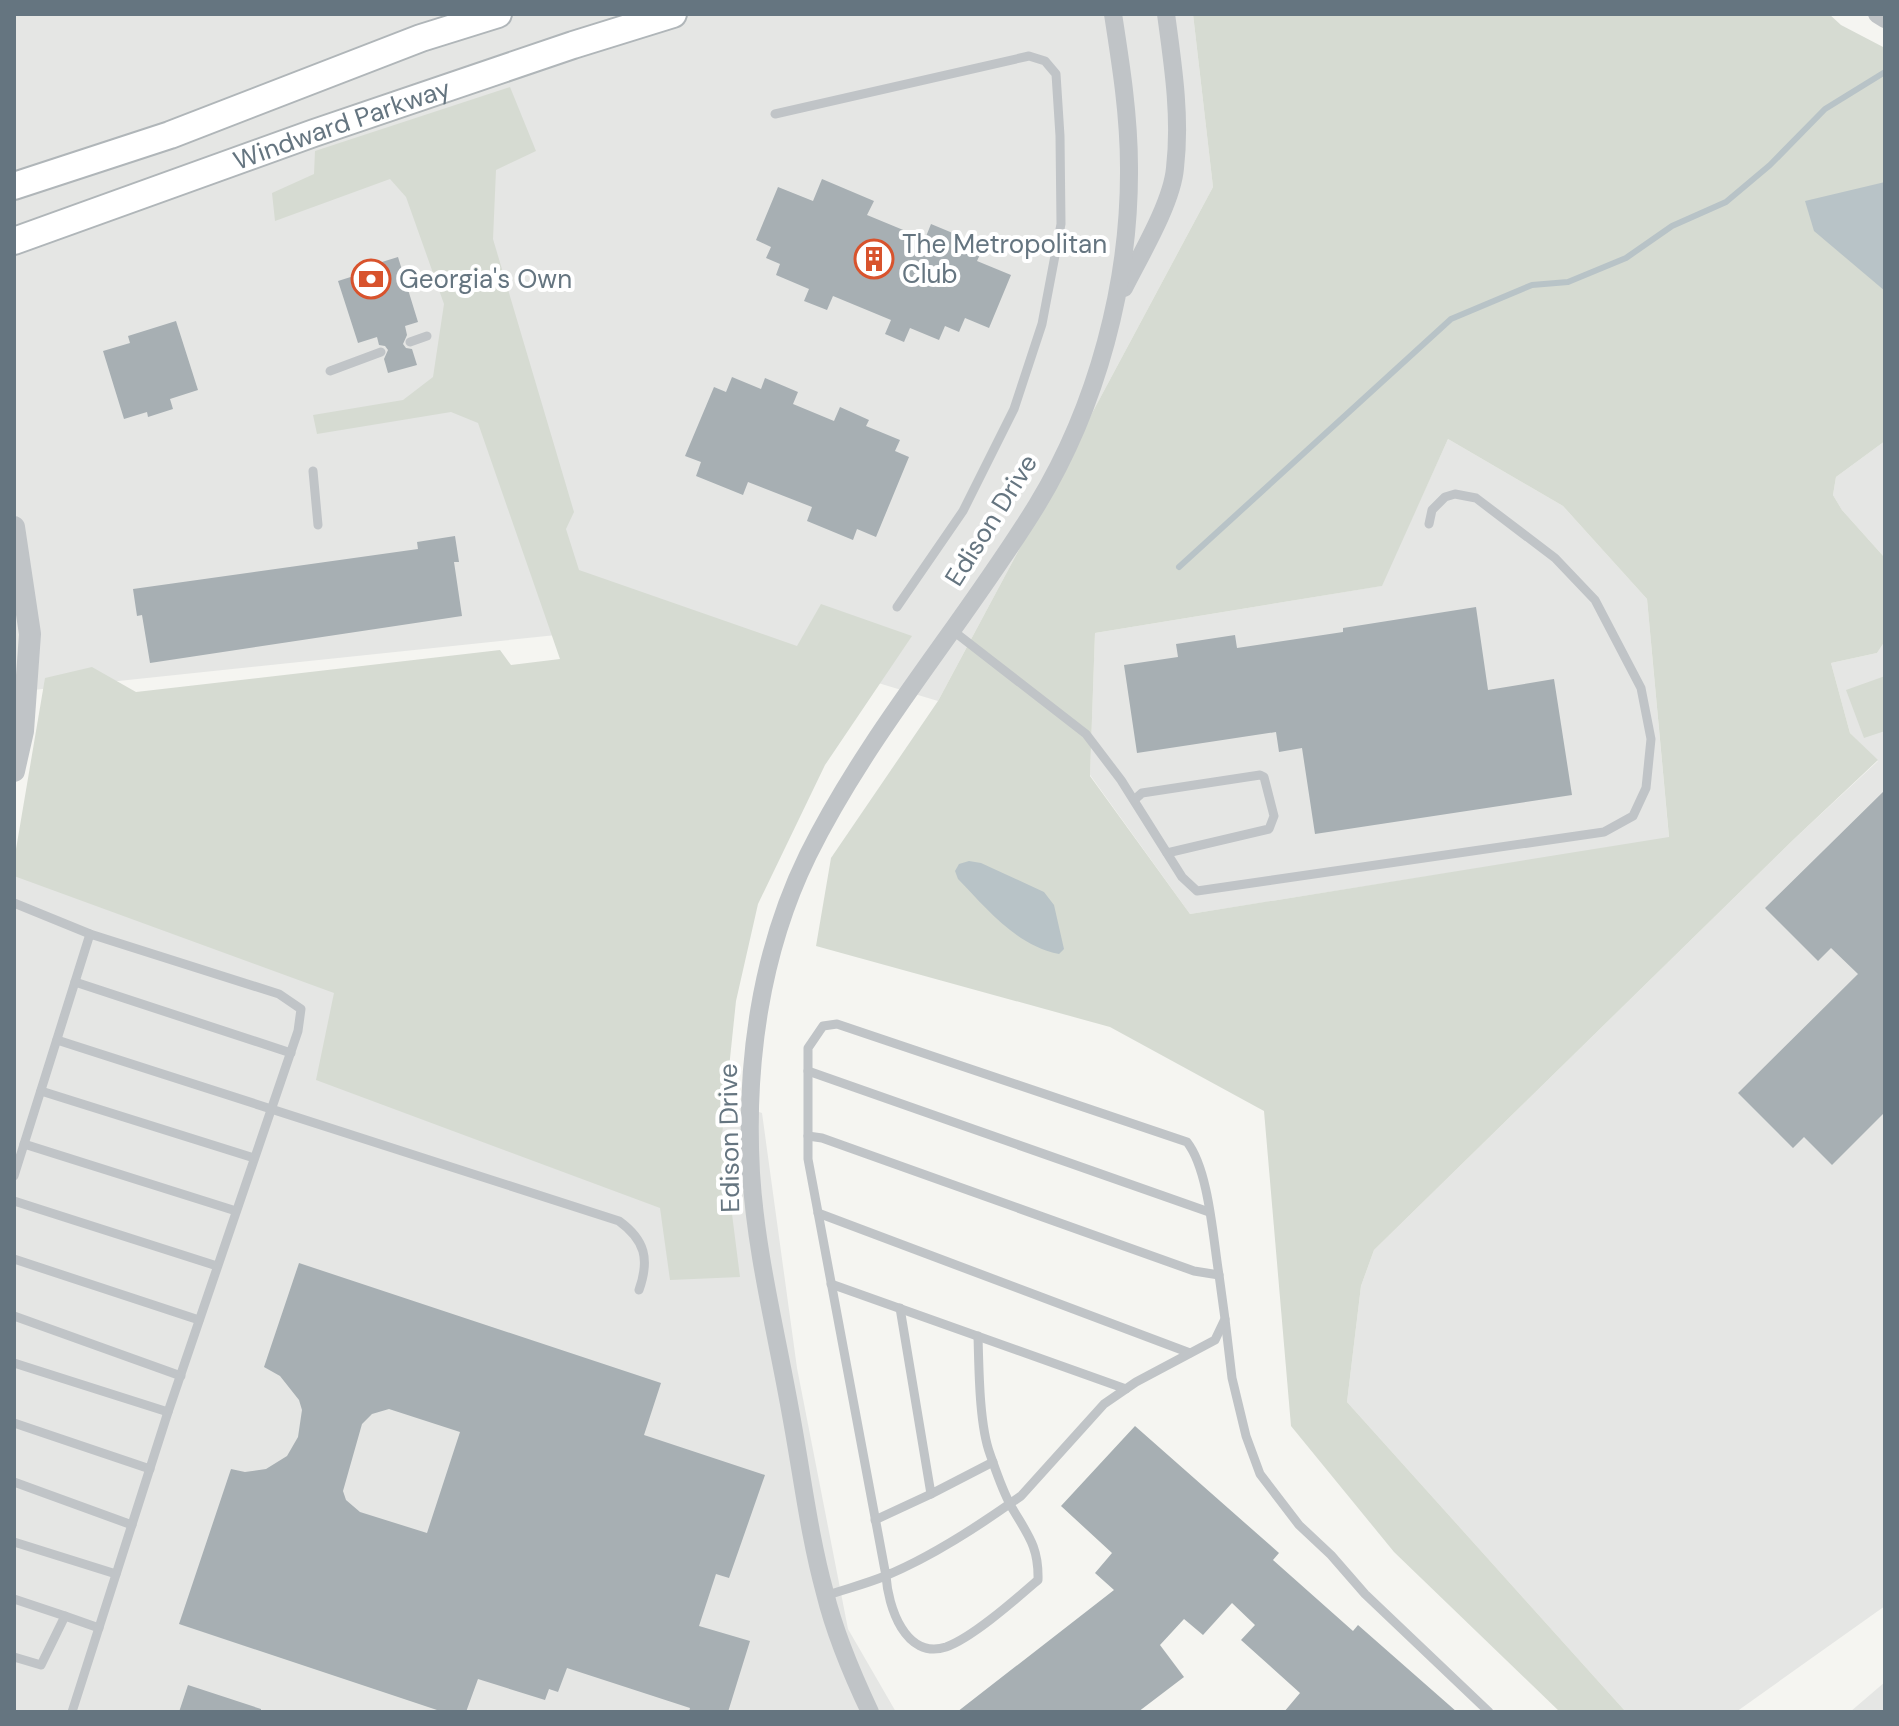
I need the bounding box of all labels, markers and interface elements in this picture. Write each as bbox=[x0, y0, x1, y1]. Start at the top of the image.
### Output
street label: Windward Parkway bbox=[229, 71, 455, 178]
place label: The Metropolitan Club bbox=[902, 227, 1107, 291]
building icon: The Metropolitan Club bbox=[853, 238, 895, 280]
bank icon: Georgia's Own bbox=[350, 258, 392, 300]
place label: Georgia's Own bbox=[399, 262, 572, 296]
street label: Edison Drive bbox=[937, 448, 1045, 592]
street label: Edison Drive bbox=[711, 1063, 747, 1213]

